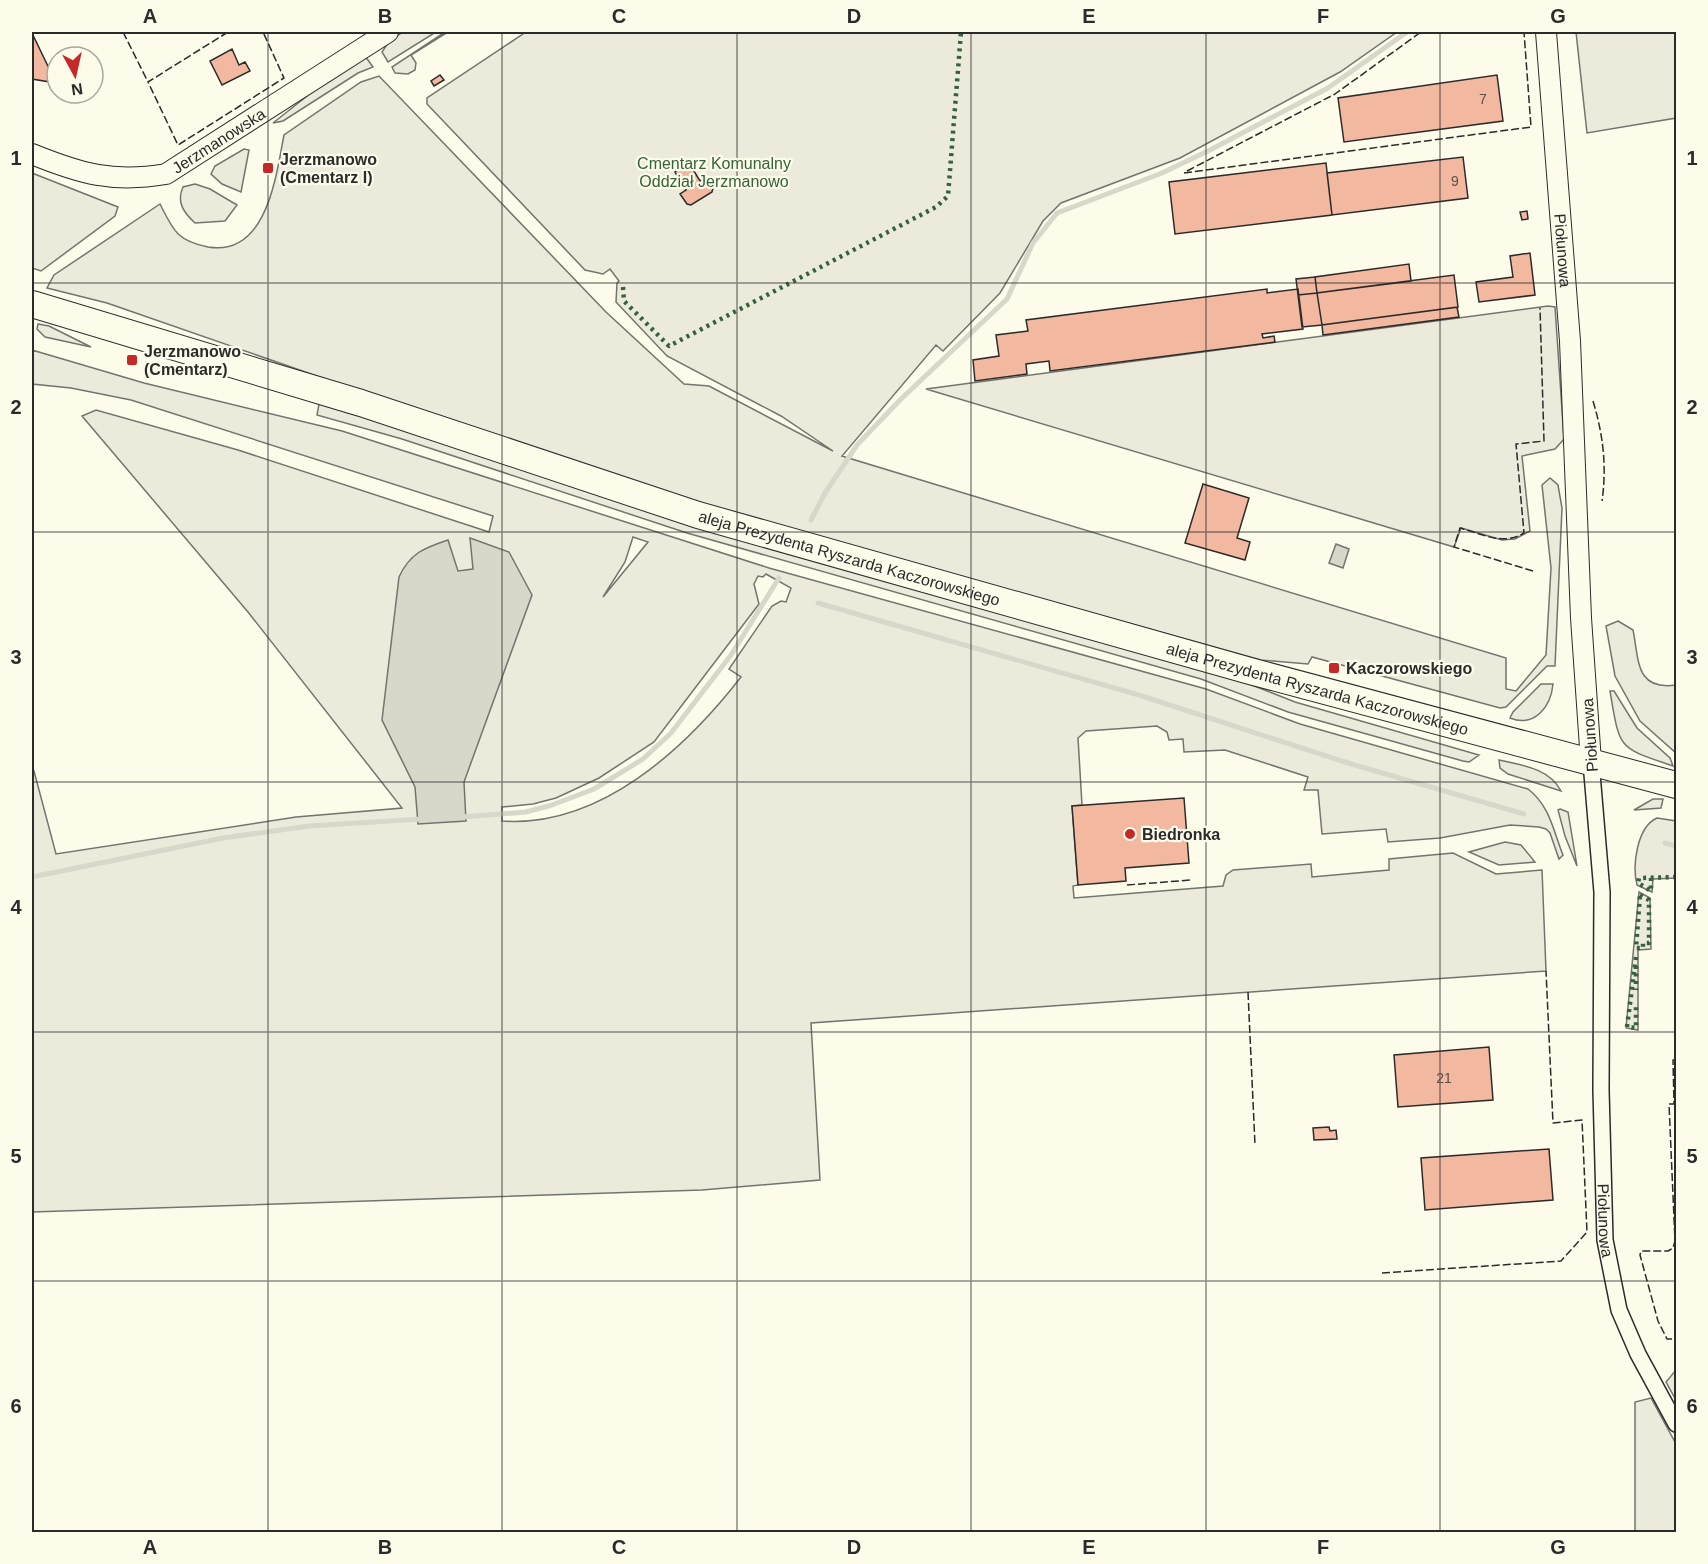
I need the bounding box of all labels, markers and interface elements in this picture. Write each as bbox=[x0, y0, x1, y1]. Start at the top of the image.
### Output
text: A bbox=[143, 5, 157, 27]
text: B bbox=[378, 5, 392, 27]
text: C bbox=[612, 5, 626, 27]
text: D bbox=[847, 5, 861, 27]
text: E bbox=[1082, 5, 1096, 27]
text: F bbox=[1317, 5, 1329, 27]
text: G bbox=[1550, 5, 1566, 27]
north arrow bbox=[45, 45, 105, 105]
text: N bbox=[70, 80, 84, 99]
house number: 7 bbox=[1479, 91, 1487, 107]
street label: Jerzmanowska bbox=[169, 104, 268, 176]
text: 1 bbox=[10, 147, 22, 169]
text: 1 bbox=[1686, 147, 1698, 169]
place label: Jerzmanowo (Cmentarz I) bbox=[280, 151, 377, 186]
park label: Cmentarz Komunalny Oddział Jerzmanowo bbox=[637, 155, 791, 190]
marker: Jerzmanowo (Cmentarz I) bbox=[261, 161, 275, 175]
house number: 9 bbox=[1451, 173, 1459, 189]
street label: Piołunowa bbox=[1552, 213, 1574, 288]
place label: Jerzmanowo (Cmentarz) bbox=[144, 343, 241, 378]
marker: Jerzmanowo (Cmentarz) bbox=[125, 353, 139, 367]
text: 2 bbox=[10, 396, 22, 418]
text: 2 bbox=[1686, 396, 1698, 418]
street label: aleja Prezydenta Ryszarda Kaczorowskiego bbox=[697, 507, 1002, 608]
street label: aleja Prezydenta Ryszarda Kaczorowskiego bbox=[1164, 639, 1470, 738]
text: 3 bbox=[10, 646, 22, 668]
text: 3 bbox=[1686, 646, 1698, 668]
place label: Kaczorowskiego bbox=[1346, 660, 1472, 677]
marker: Kaczorowskiego bbox=[1327, 661, 1341, 675]
street label: Piołunowa bbox=[1579, 697, 1601, 772]
place label: Biedronka bbox=[1142, 826, 1220, 843]
marker: Biedronka bbox=[1123, 827, 1137, 841]
text: 4 bbox=[10, 896, 22, 918]
text: 4 bbox=[1686, 896, 1698, 918]
house number: 21 bbox=[1436, 1070, 1452, 1086]
text: 5 bbox=[10, 1145, 22, 1167]
text: 5 bbox=[1686, 1145, 1698, 1167]
street label: Piołunowa bbox=[1595, 1183, 1617, 1259]
text: 6 bbox=[10, 1395, 22, 1417]
text: 6 bbox=[1686, 1395, 1698, 1417]
text: A bbox=[143, 1536, 157, 1558]
text: B bbox=[378, 1536, 392, 1558]
text: C bbox=[612, 1536, 626, 1558]
text: D bbox=[847, 1536, 861, 1558]
text: E bbox=[1082, 1536, 1096, 1558]
text: F bbox=[1317, 1536, 1329, 1558]
text: G bbox=[1550, 1536, 1566, 1558]

